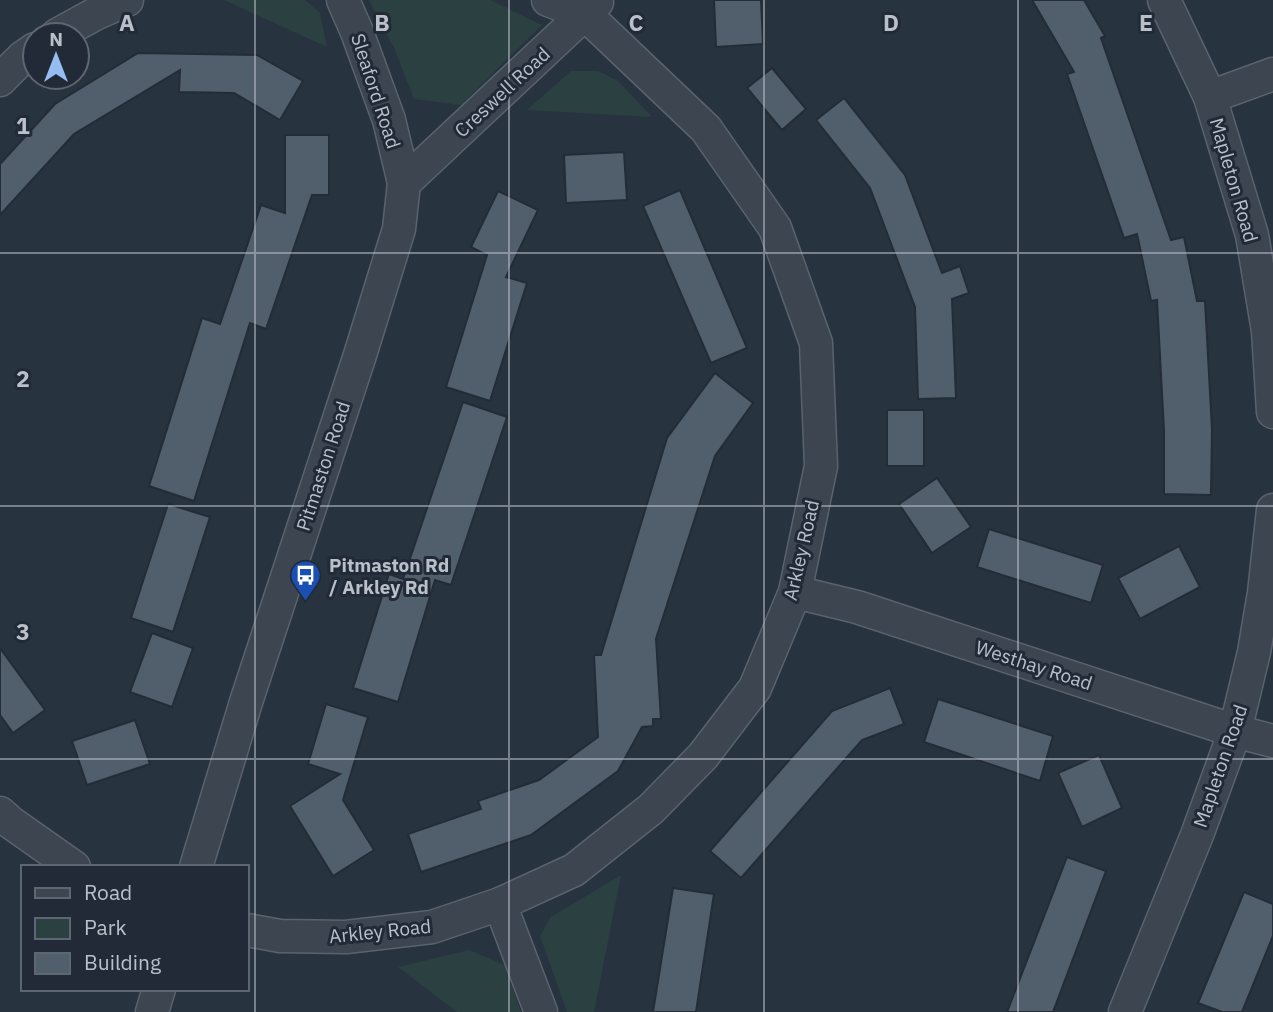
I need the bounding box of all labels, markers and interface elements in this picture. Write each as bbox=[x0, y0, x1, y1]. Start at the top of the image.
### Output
text: A bbox=[119, 7, 135, 37]
text: B bbox=[374, 7, 390, 37]
text: C bbox=[629, 7, 644, 37]
text: D bbox=[883, 7, 899, 37]
text: E bbox=[1139, 7, 1153, 37]
north arrow bbox=[21, 21, 91, 91]
text: N bbox=[49, 27, 63, 51]
street label: Sleaford Road bbox=[346, 30, 406, 152]
street label: Creswell Road bbox=[449, 42, 555, 142]
text: 1 bbox=[16, 110, 30, 140]
street label: Mapleton Road bbox=[1205, 115, 1263, 245]
text: 2 bbox=[16, 363, 30, 393]
street label: Pitmaston Road bbox=[291, 398, 355, 534]
street label: Arkley Road bbox=[778, 497, 824, 603]
place label: Pitmaston Rd / Arkley Rd bbox=[329, 553, 449, 599]
bus stop icon: Pitmaston Rd / Arkley Rd bbox=[289, 559, 323, 603]
text: 3 bbox=[16, 616, 30, 646]
street label: Westhay Road bbox=[973, 635, 1095, 695]
street label: Mapleton Road bbox=[1188, 701, 1252, 831]
legend bbox=[21, 865, 248, 991]
text: Road bbox=[84, 878, 132, 906]
text: Park bbox=[84, 913, 127, 941]
street label: Arkley Road bbox=[328, 914, 432, 948]
text: Building bbox=[84, 948, 161, 976]

